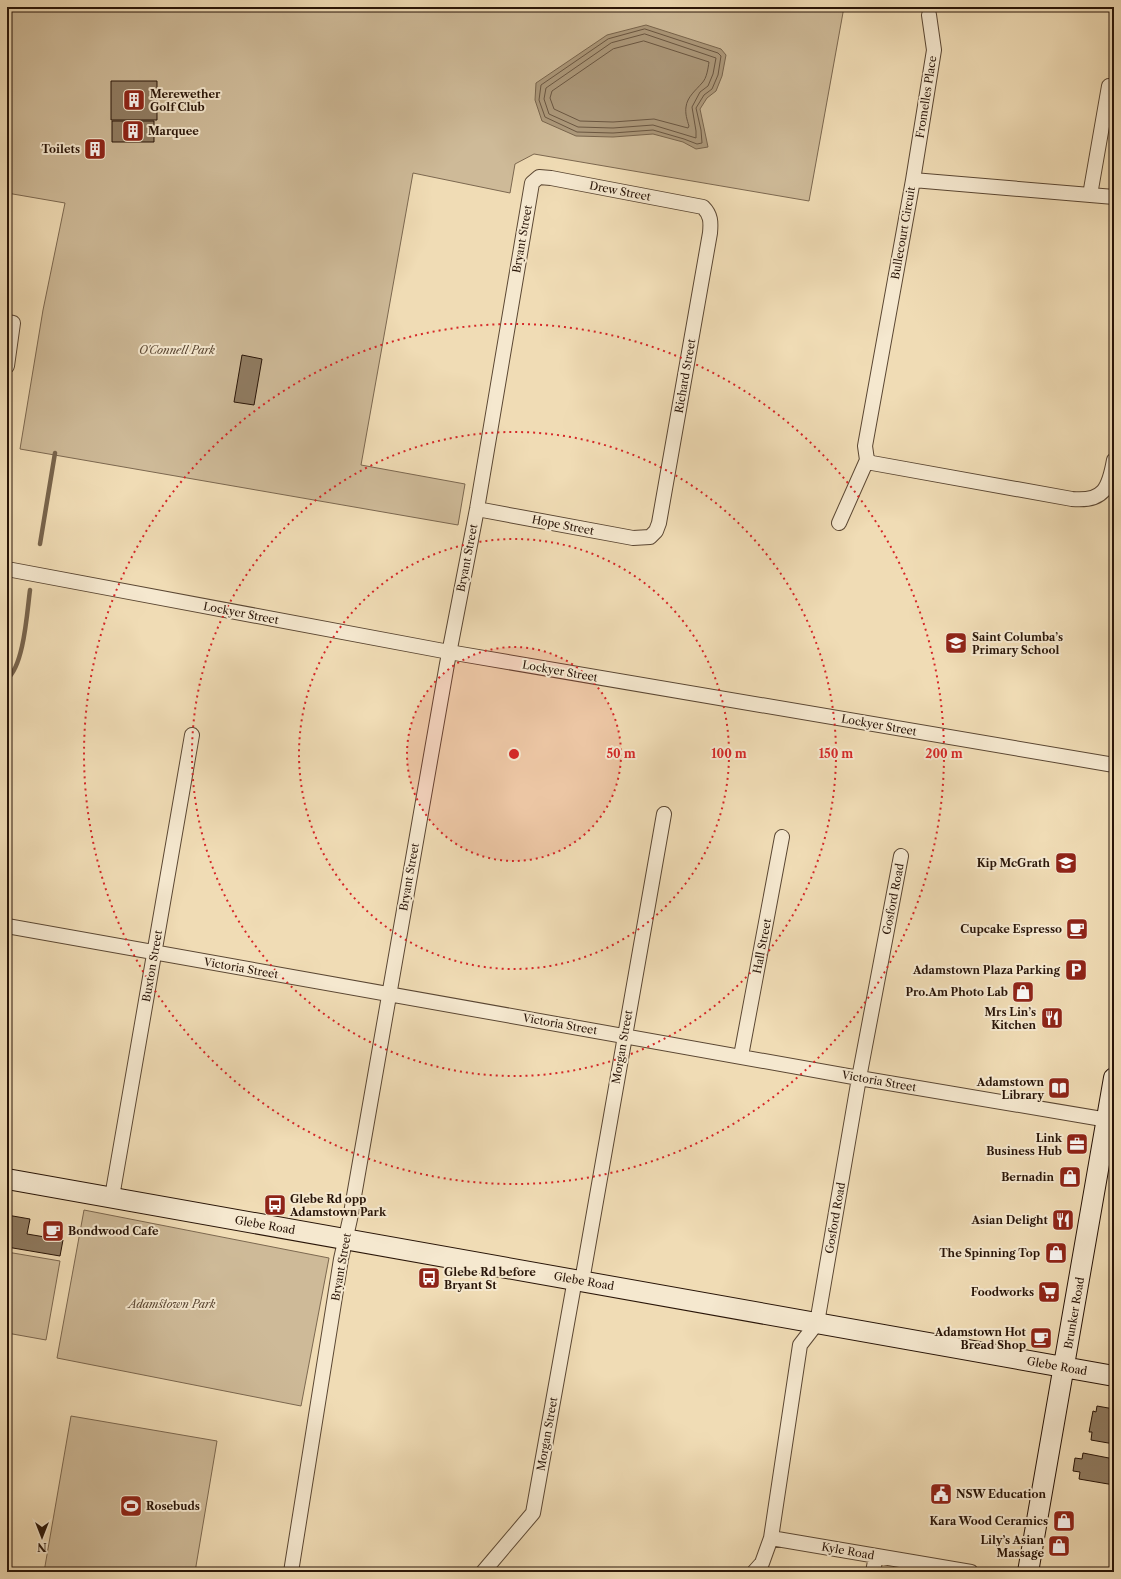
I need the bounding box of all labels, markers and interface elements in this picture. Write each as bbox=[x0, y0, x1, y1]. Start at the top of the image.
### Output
street label: Fromelles Place bbox=[913, 55, 939, 139]
building icon: Merewether Golf Club bbox=[121, 87, 147, 113]
place label: Merewether Golf Club bbox=[150, 87, 221, 114]
building icon: Marquee bbox=[120, 118, 146, 144]
place label: Marquee bbox=[148, 124, 199, 138]
building icon: Toilets bbox=[82, 136, 108, 162]
place label: Toilets bbox=[42, 142, 80, 156]
street label: Drew Street bbox=[588, 178, 652, 204]
street label: Bullecourt Circuit bbox=[888, 185, 918, 281]
street label: Bryant Street bbox=[509, 204, 535, 274]
street label: Richard Street bbox=[672, 338, 698, 414]
park label: O'Connell Park bbox=[139, 343, 215, 357]
street label: Hope Street bbox=[531, 512, 595, 538]
street label: Bryant Street bbox=[454, 523, 480, 593]
street label: Lockyer Street bbox=[202, 599, 280, 627]
school or university icon: Saint Columba’s Primary School bbox=[943, 630, 969, 656]
place label: Saint Columba’s Primary School bbox=[972, 630, 1063, 657]
street label: Lockyer Street bbox=[521, 657, 599, 685]
street label: Lockyer Street bbox=[840, 711, 918, 739]
text: 50 m bbox=[606, 746, 636, 761]
text: 100 m bbox=[711, 746, 747, 761]
text: 150 m bbox=[819, 746, 853, 761]
text: 200 m bbox=[925, 746, 963, 761]
centre of rings bbox=[507, 747, 521, 761]
street label: Bryant Street bbox=[396, 842, 422, 912]
school or university icon: Kip McGrath bbox=[1053, 850, 1079, 876]
place label: Kip McGrath bbox=[977, 856, 1050, 870]
street label: Gosford Road bbox=[879, 862, 907, 936]
cafe icon: Cupcake Espresso bbox=[1064, 916, 1090, 942]
street label: Hall Street bbox=[750, 917, 774, 975]
place label: Cupcake Espresso bbox=[960, 922, 1062, 936]
street label: Buxton Street bbox=[139, 929, 165, 1003]
street label: Victoria Street bbox=[202, 954, 279, 981]
parking icon: Adamstown Plaza Parking bbox=[1063, 957, 1089, 983]
place label: Adamstown Plaza Parking bbox=[912, 963, 1061, 977]
shop icon: Pro.Am Photo Lab bbox=[1010, 979, 1036, 1005]
place label: Pro.Am Photo Lab bbox=[906, 985, 1008, 999]
place label: Mrs Lin’s Kitchen bbox=[984, 1005, 1036, 1032]
restaurant icon: Mrs Lin’s Kitchen bbox=[1039, 1005, 1065, 1031]
street label: Morgan Street bbox=[609, 1009, 635, 1085]
street label: Victoria Street bbox=[521, 1010, 598, 1037]
street label: Victoria Street bbox=[840, 1067, 917, 1094]
place label: Adamstown Library bbox=[976, 1075, 1044, 1102]
library icon: Adamstown Library bbox=[1046, 1075, 1072, 1101]
place label: Link Business Hub bbox=[986, 1131, 1063, 1158]
office icon: Link Business Hub bbox=[1064, 1131, 1090, 1157]
shop icon: Bernadin bbox=[1057, 1164, 1083, 1190]
place label: Bernadin bbox=[1001, 1170, 1054, 1184]
street label: Gosford Road bbox=[822, 1181, 848, 1255]
bus stop icon: Glebe Rd opp Adamstown Park bbox=[262, 1192, 288, 1218]
place label: Glebe Rd opp Adamstown Park bbox=[289, 1192, 387, 1219]
restaurant icon: Asian Delight bbox=[1050, 1207, 1076, 1233]
street label: Glebe Road bbox=[234, 1213, 297, 1237]
place label: Asian Delight bbox=[971, 1213, 1049, 1227]
cafe icon: Bondwood Cafe bbox=[40, 1218, 66, 1244]
place label: Bondwood Cafe bbox=[68, 1224, 159, 1238]
street label: Bryant Street bbox=[328, 1232, 354, 1302]
shop icon: The Spinning Top bbox=[1043, 1240, 1069, 1266]
place label: The Spinning Top bbox=[939, 1246, 1040, 1260]
bus stop icon: Glebe Rd before Bryant St bbox=[416, 1265, 442, 1291]
place label: Glebe Rd before Bryant St bbox=[444, 1265, 536, 1292]
street label: Glebe Road bbox=[553, 1269, 616, 1293]
street label: Brunker Road bbox=[1061, 1276, 1087, 1350]
supermarket icon: Foodworks bbox=[1036, 1279, 1062, 1305]
place label: Foodworks bbox=[971, 1285, 1034, 1299]
park label: Adamstown Park bbox=[126, 1297, 216, 1311]
place label: Adamstown Hot Bread Shop bbox=[934, 1325, 1027, 1352]
cafe icon: Adamstown Hot Bread Shop bbox=[1028, 1325, 1054, 1351]
street label: Glebe Road bbox=[1026, 1354, 1089, 1378]
street label: Morgan Street bbox=[534, 1396, 560, 1472]
public building icon: NSW Education bbox=[928, 1481, 954, 1507]
place label: NSW Education bbox=[956, 1487, 1046, 1501]
sports icon: Rosebuds bbox=[118, 1493, 144, 1519]
place label: Rosebuds bbox=[146, 1499, 200, 1513]
shop icon: Kara Wood Ceramics bbox=[1051, 1508, 1077, 1534]
place label: Kara Wood Ceramics bbox=[930, 1514, 1048, 1528]
north arrow bbox=[22, 1517, 62, 1557]
place label: Lily’s Asian Massage bbox=[980, 1533, 1044, 1560]
shop icon: Lily’s Asian Massage bbox=[1046, 1533, 1072, 1559]
street label: Kyle Road bbox=[821, 1539, 876, 1563]
text: N bbox=[37, 1540, 47, 1554]

